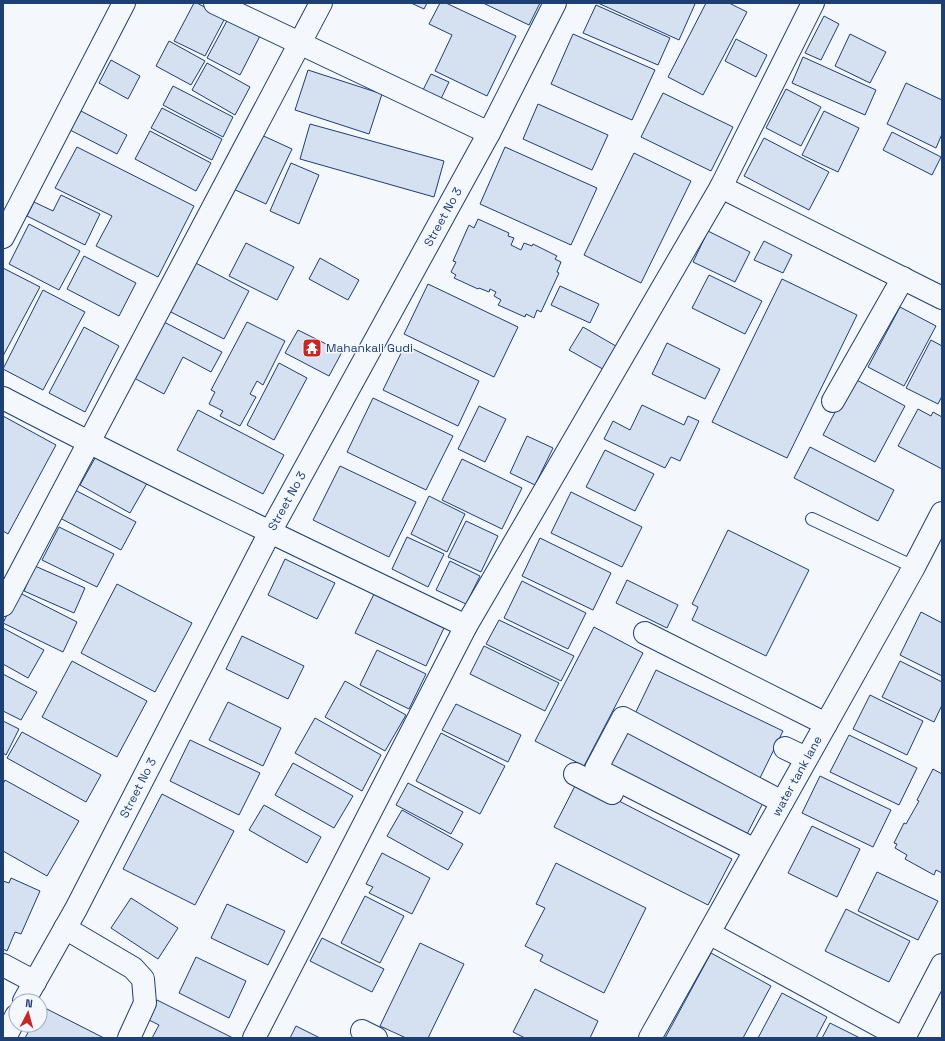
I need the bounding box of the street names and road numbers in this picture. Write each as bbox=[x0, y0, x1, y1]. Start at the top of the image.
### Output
street label: Street No 3 bbox=[420, 184, 466, 250]
street label: Street No 3 bbox=[264, 468, 310, 534]
street label: water tank lane bbox=[768, 733, 826, 819]
street label: Street No 3 bbox=[116, 755, 160, 821]

